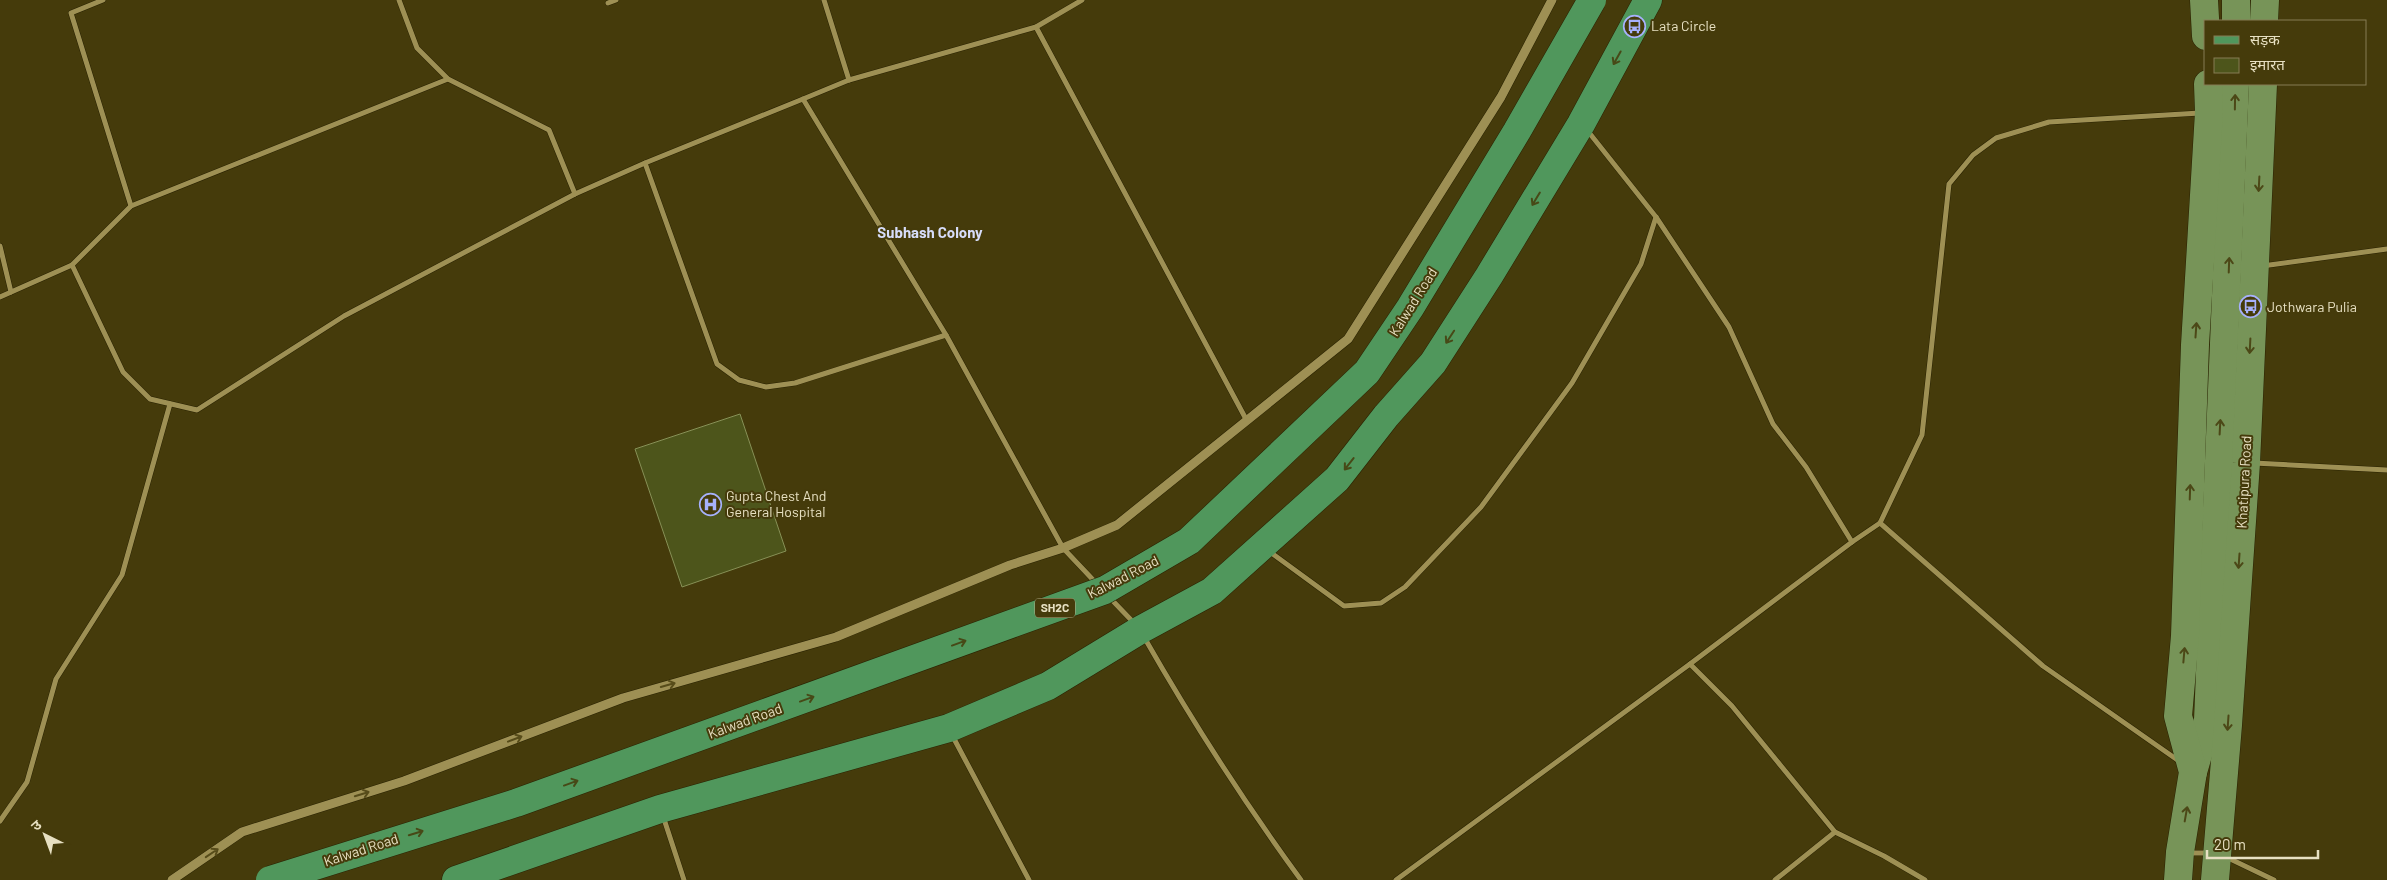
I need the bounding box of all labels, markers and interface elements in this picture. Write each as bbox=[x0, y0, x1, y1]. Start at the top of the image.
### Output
bus stop icon: Lata Circle bbox=[1623, 14, 1647, 38]
place label: Lata Circle bbox=[1651, 17, 1716, 34]
legend bbox=[2204, 20, 2367, 85]
text: सड़क bbox=[2250, 30, 2280, 48]
one-way arrow bbox=[1612, 51, 1622, 66]
text: इमारत bbox=[2250, 55, 2285, 73]
one-way arrow bbox=[2230, 95, 2239, 111]
one-way arrow bbox=[2254, 176, 2263, 192]
one-way arrow bbox=[1530, 191, 1540, 205]
district label: Subhash Colony bbox=[877, 223, 983, 241]
one-way arrow bbox=[2224, 257, 2233, 273]
street label: Kalwad Road bbox=[1385, 264, 1440, 339]
bus stop icon: Jothwara Pulia bbox=[2239, 295, 2263, 319]
place label: Jothwara Pulia bbox=[2267, 298, 2357, 315]
one-way arrow bbox=[2191, 322, 2200, 338]
one-way arrow bbox=[1445, 330, 1455, 344]
one-way arrow bbox=[2245, 338, 2255, 354]
one-way arrow bbox=[2216, 419, 2225, 435]
street label: Khatipura Road bbox=[2233, 435, 2254, 529]
one-way arrow bbox=[1343, 457, 1354, 470]
one-way arrow bbox=[2185, 485, 2195, 501]
place label: Gupta Chest And General Hospital bbox=[726, 487, 826, 520]
hospital icon: Gupta Chest And General Hospital bbox=[698, 492, 722, 516]
street label: Kalwad Road bbox=[1084, 551, 1161, 602]
one-way arrow bbox=[2235, 553, 2244, 569]
road number: SH2C bbox=[1035, 598, 1075, 618]
one-way arrow bbox=[951, 638, 966, 647]
one-way arrow bbox=[2179, 647, 2188, 663]
one-way arrow bbox=[660, 680, 676, 689]
one-way arrow bbox=[798, 694, 814, 703]
street label: Kalwad Road bbox=[706, 699, 784, 742]
one-way arrow bbox=[2224, 715, 2233, 731]
one-way arrow bbox=[507, 734, 522, 743]
one-way arrow bbox=[563, 778, 578, 787]
one-way arrow bbox=[354, 789, 370, 799]
one-way arrow bbox=[2182, 807, 2192, 823]
north arrow bbox=[20, 810, 70, 860]
text: उ bbox=[27, 815, 45, 834]
one-way arrow bbox=[408, 827, 424, 837]
scale bar bbox=[2207, 828, 2318, 860]
street label: Kalwad Road bbox=[321, 829, 400, 870]
text: 20 m bbox=[2214, 835, 2246, 853]
one-way arrow bbox=[205, 847, 219, 858]

